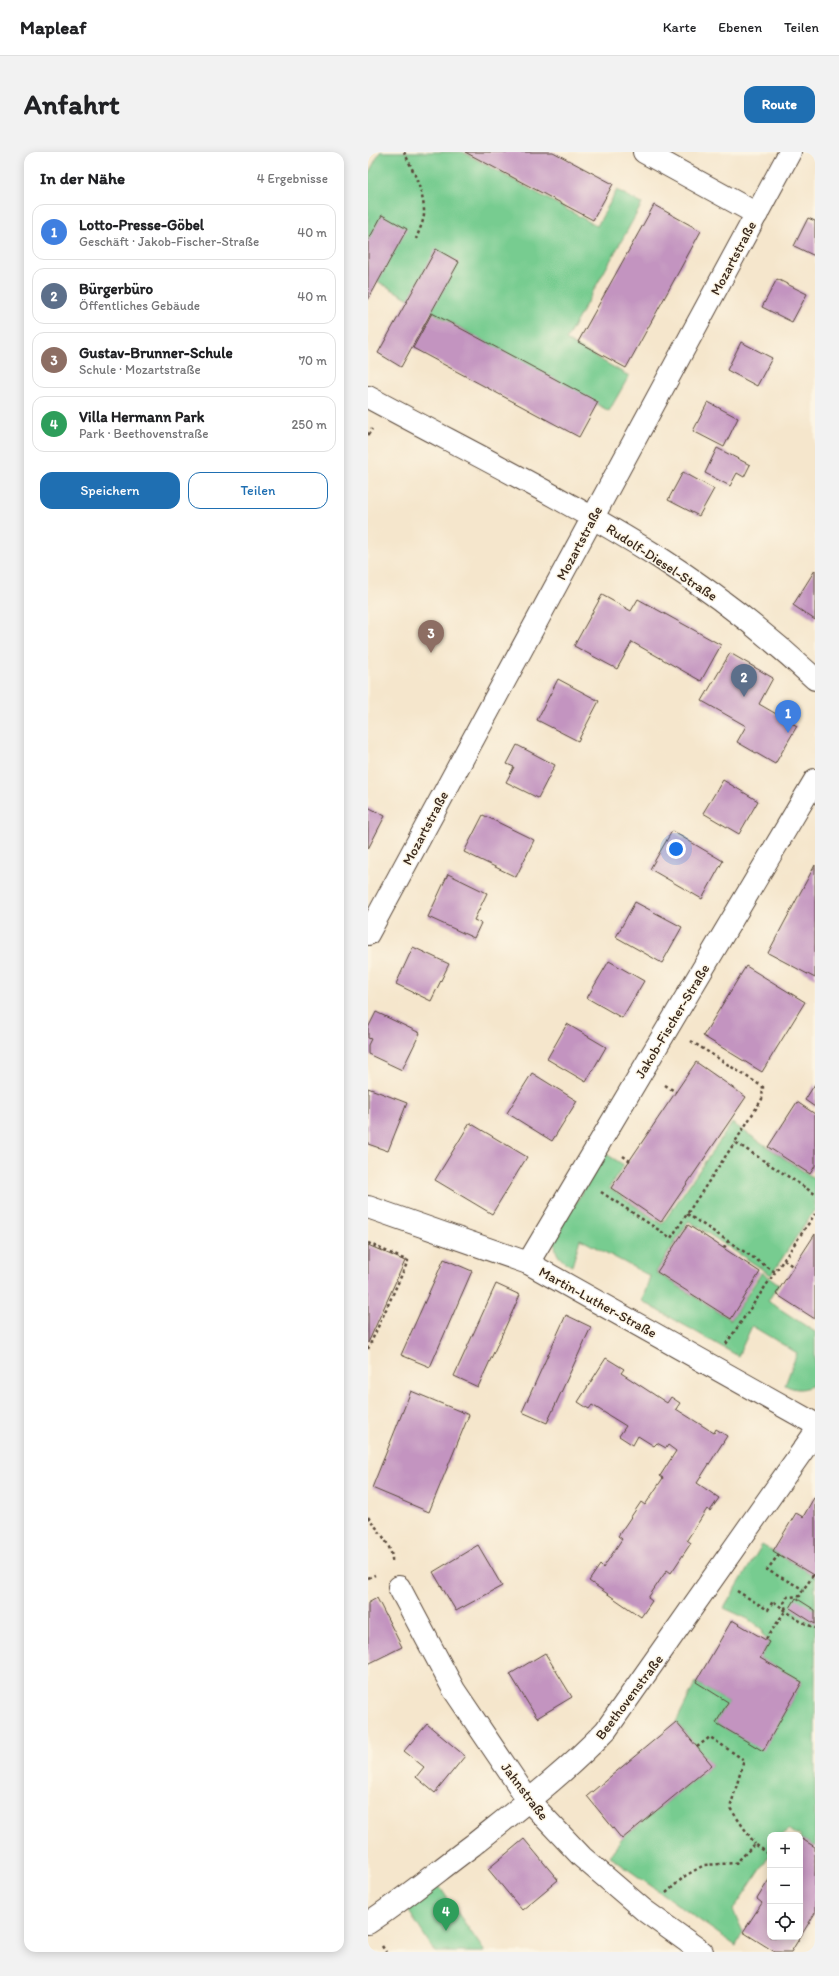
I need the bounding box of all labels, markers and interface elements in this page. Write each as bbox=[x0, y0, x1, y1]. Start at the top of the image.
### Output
text: Mapleaf bbox=[20, 16, 86, 39]
text: Karte bbox=[663, 19, 696, 36]
text: Ebenen bbox=[718, 19, 762, 36]
text: Teilen bbox=[784, 19, 819, 36]
button: Route bbox=[744, 86, 815, 123]
text: Anfahrt bbox=[24, 87, 119, 121]
text: In der Nähe bbox=[40, 168, 125, 188]
text: 4 Ergebnisse bbox=[257, 171, 328, 186]
text: Lotto-Presse-Göbel bbox=[79, 216, 204, 234]
street label: Mozartstraße bbox=[707, 218, 760, 298]
text: 1 bbox=[51, 225, 57, 240]
text: 40 m bbox=[297, 225, 327, 240]
text: Geschäft · Jakob-Fischer-Straße bbox=[79, 234, 259, 249]
text: Bürgerbüro bbox=[79, 280, 153, 298]
text: 2 bbox=[51, 289, 57, 304]
text: 40 m bbox=[297, 289, 327, 304]
text: Öffentliches Gebäude bbox=[79, 298, 200, 313]
text: Gustav-Brunner-Schule bbox=[79, 344, 233, 362]
text: 3 bbox=[50, 353, 58, 368]
text: 70 m bbox=[299, 353, 327, 368]
text: Schule · Mozartstraße bbox=[79, 362, 201, 377]
text: Villa Hermann Park bbox=[79, 408, 204, 426]
text: 4 bbox=[50, 417, 58, 432]
text: 250 m bbox=[291, 417, 327, 432]
text: Park · Beethovenstraße bbox=[79, 426, 208, 441]
button: Speichern bbox=[40, 472, 180, 509]
button: Teilen bbox=[188, 472, 328, 509]
street label: Mozartstraße bbox=[553, 503, 606, 583]
street label: Rudolf-Diesel-Straße bbox=[603, 520, 721, 605]
pin: 3 bbox=[418, 620, 444, 653]
pin: 2 bbox=[731, 664, 757, 697]
pin: 1 bbox=[775, 700, 801, 733]
street label: Mozartstraße bbox=[399, 788, 452, 868]
your location bbox=[666, 839, 686, 859]
street label: Jakob-Fischer-Straße bbox=[632, 961, 713, 1082]
street label: Martin-Luther-Straße bbox=[536, 1263, 660, 1342]
street label: Beethovenstraße bbox=[592, 1651, 667, 1743]
street label: Jahnstraße bbox=[497, 1759, 552, 1824]
map controls bbox=[767, 1832, 803, 1940]
button: + bbox=[767, 1832, 803, 1868]
button: − bbox=[767, 1868, 803, 1904]
pin: 4 bbox=[433, 1898, 459, 1931]
button: locate bbox=[767, 1904, 803, 1940]

